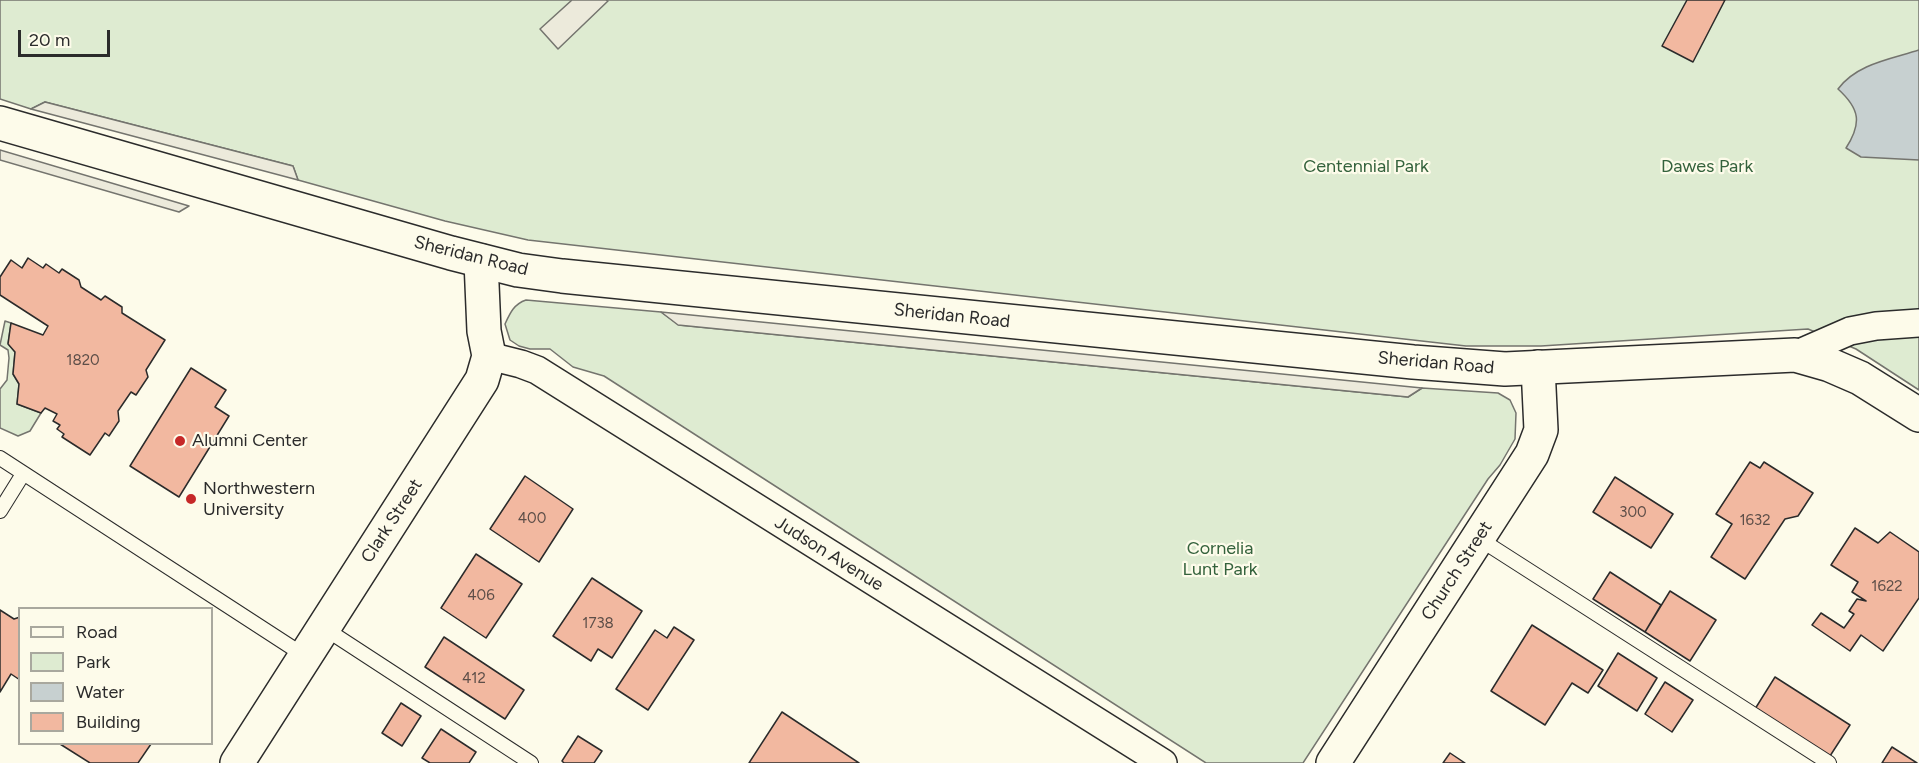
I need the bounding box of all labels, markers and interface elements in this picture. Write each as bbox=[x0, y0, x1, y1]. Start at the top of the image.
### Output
scale bar bbox=[21, 18, 112, 56]
text: 20 m bbox=[29, 29, 70, 51]
park label: Centennial Park bbox=[1303, 156, 1429, 178]
park label: Dawes Park bbox=[1661, 156, 1753, 178]
street label: Sheridan Road bbox=[412, 231, 530, 281]
street label: Sheridan Road bbox=[893, 299, 1011, 333]
street label: Sheridan Road bbox=[1377, 347, 1495, 379]
house number: 1820 bbox=[66, 352, 100, 370]
place label: Alumni Center bbox=[192, 430, 308, 452]
marker: Alumni Center bbox=[173, 434, 187, 448]
street label: Clark Street bbox=[357, 475, 427, 567]
place label: Northwestern University bbox=[203, 478, 315, 520]
marker: Northwestern University bbox=[184, 492, 198, 506]
house number: 300 bbox=[1619, 504, 1647, 522]
house number: 400 bbox=[518, 510, 546, 528]
street label: Judson Avenue bbox=[771, 512, 887, 596]
house number: 1632 bbox=[1739, 512, 1771, 530]
street label: Church Street bbox=[1417, 517, 1497, 625]
park label: Cornelia Lunt Park bbox=[1183, 538, 1257, 580]
house number: 1622 bbox=[1871, 578, 1903, 596]
house number: 406 bbox=[467, 587, 495, 605]
legend bbox=[18, 607, 213, 745]
house number: 1738 bbox=[582, 615, 614, 633]
text: Road bbox=[76, 621, 117, 643]
text: Park bbox=[76, 651, 110, 673]
house number: 412 bbox=[462, 670, 486, 688]
text: Water bbox=[76, 681, 124, 703]
text: Building bbox=[76, 711, 141, 733]

